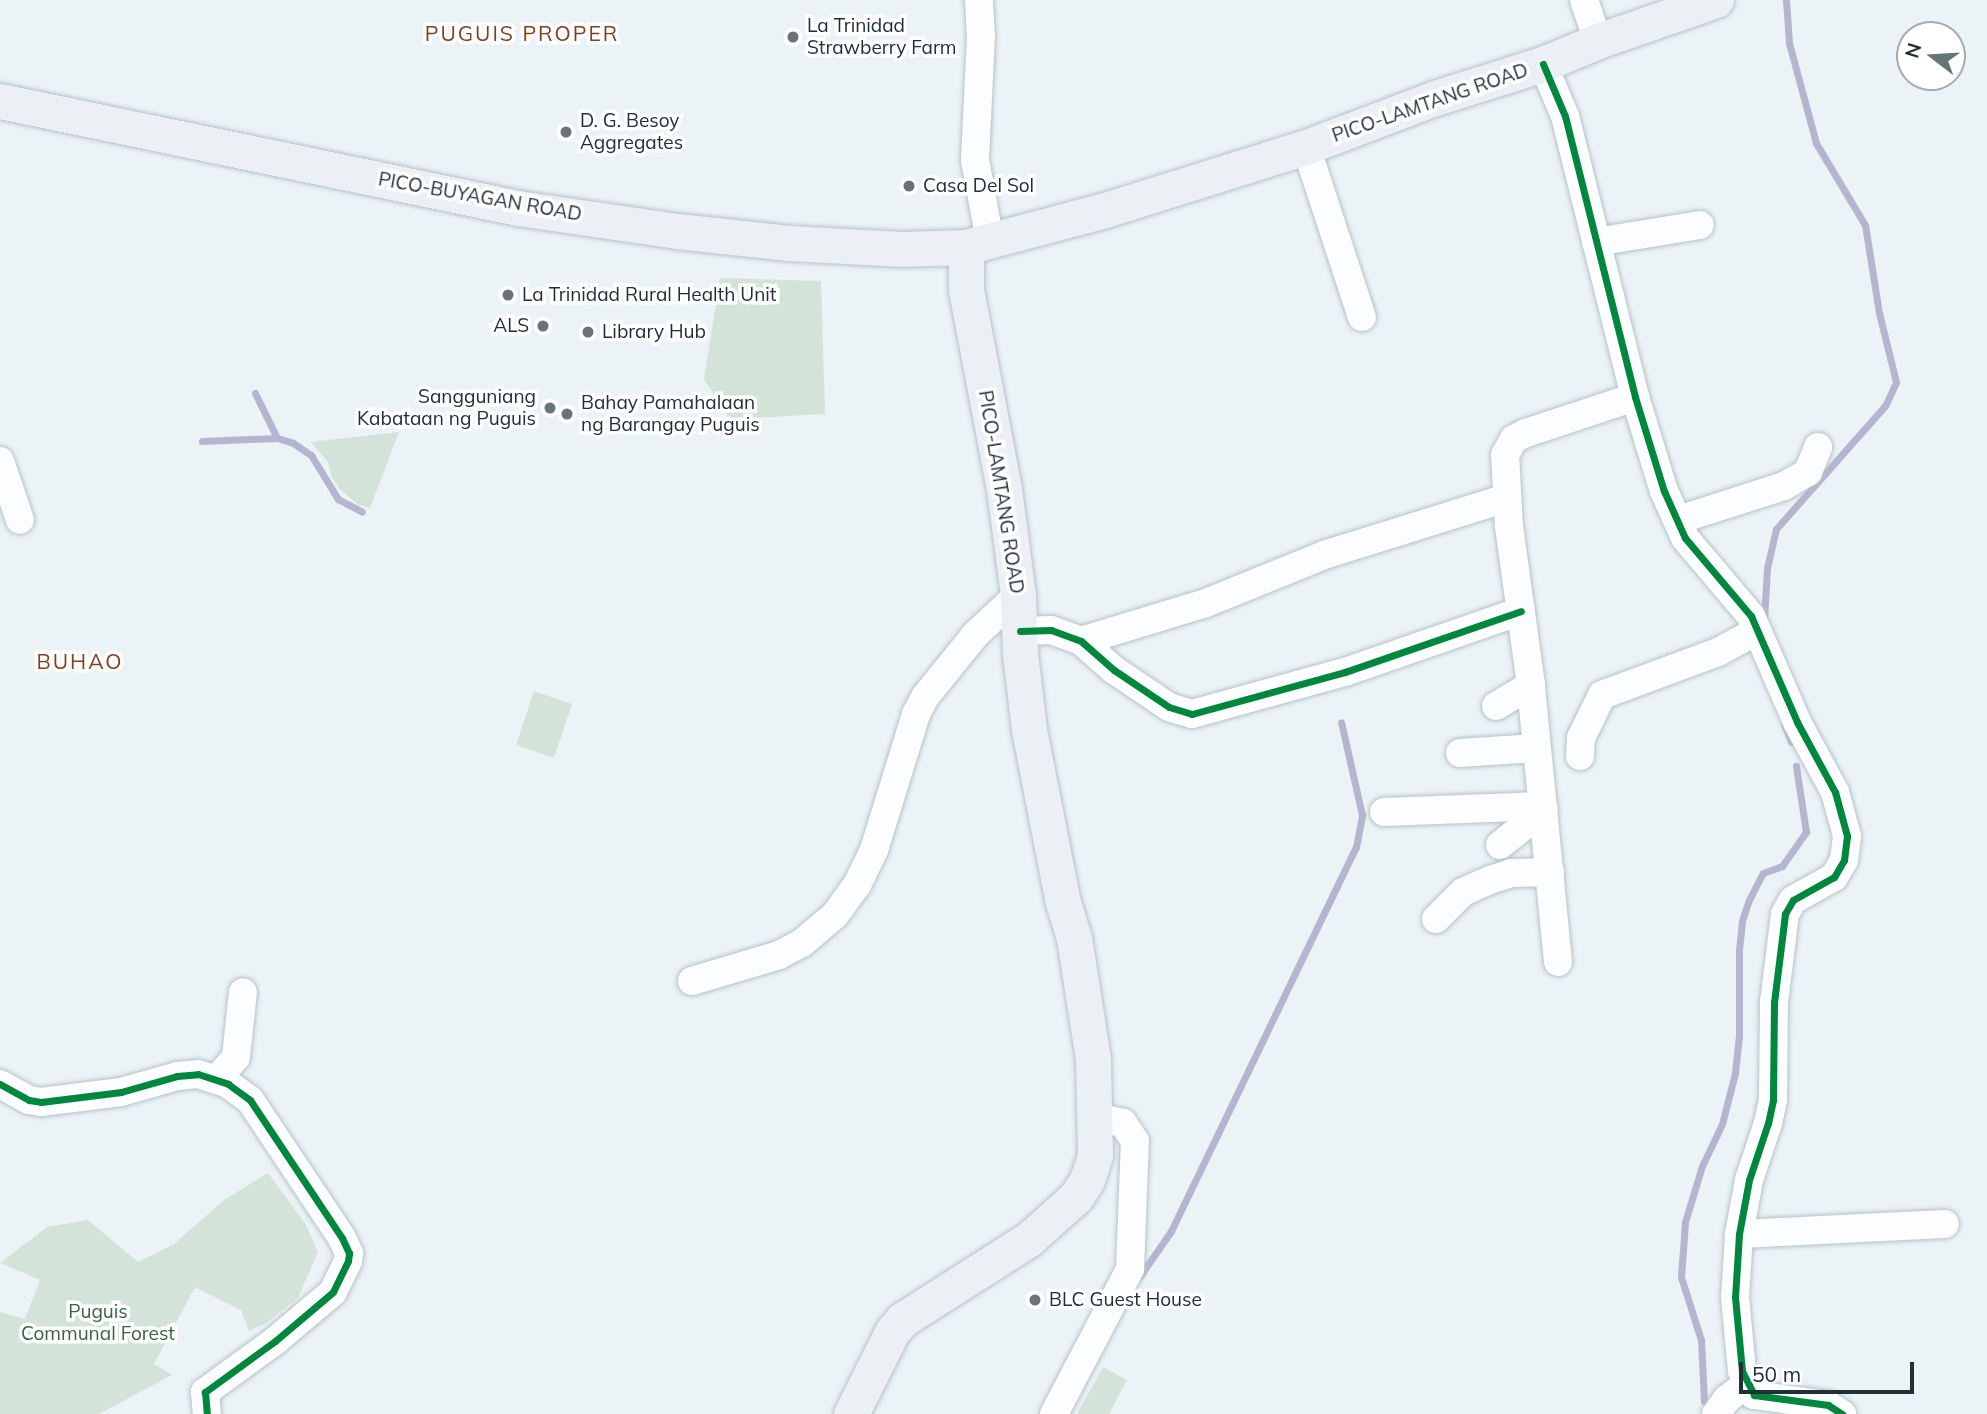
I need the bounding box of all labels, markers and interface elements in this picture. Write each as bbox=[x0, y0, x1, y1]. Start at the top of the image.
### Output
place label: La Trinidad Strawberry Farm bbox=[807, 15, 956, 59]
district label: PUGUIS PROPER bbox=[426, 20, 618, 46]
north arrow bbox=[1896, 21, 1966, 91]
marker: La Trinidad Strawberry Farm bbox=[785, 29, 801, 45]
text: N bbox=[1899, 40, 1926, 61]
street label: PICO-LAMTANG ROAD bbox=[1329, 59, 1531, 147]
place label: D. G. Besoy Aggregates bbox=[580, 110, 683, 154]
marker: D. G. Besoy Aggregates bbox=[558, 124, 574, 140]
street label: PICO-BUYAGAN ROAD bbox=[377, 168, 583, 226]
place label: Casa Del Sol bbox=[923, 175, 1034, 197]
marker: Casa Del Sol bbox=[901, 178, 917, 194]
place label: La Trinidad Rural Health Unit bbox=[522, 284, 776, 306]
marker: La Trinidad Rural Health Unit bbox=[500, 287, 516, 303]
place label: ALS bbox=[493, 315, 529, 337]
marker: ALS bbox=[535, 318, 551, 334]
place label: Library Hub bbox=[602, 321, 706, 343]
marker: Library Hub bbox=[580, 324, 596, 340]
place label: Sangguniang Kabataan ng Puguis bbox=[357, 386, 536, 430]
street label: PICO-LAMTANG ROAD bbox=[974, 389, 1028, 595]
place label: Bahay Pamahalaan ng Barangay Puguis bbox=[581, 392, 760, 436]
marker: Sangguniang Kabataan ng Puguis bbox=[542, 400, 558, 416]
marker: Bahay Pamahalaan ng Barangay Puguis bbox=[559, 406, 575, 422]
district label: BUHAO bbox=[37, 648, 123, 674]
place label: BLC Guest House bbox=[1049, 1289, 1202, 1311]
marker: BLC Guest House bbox=[1027, 1292, 1043, 1308]
park label: Puguis Communal Forest bbox=[21, 1301, 175, 1345]
scale bar bbox=[1742, 1348, 1917, 1392]
text: 50 m bbox=[1752, 1361, 1801, 1387]

